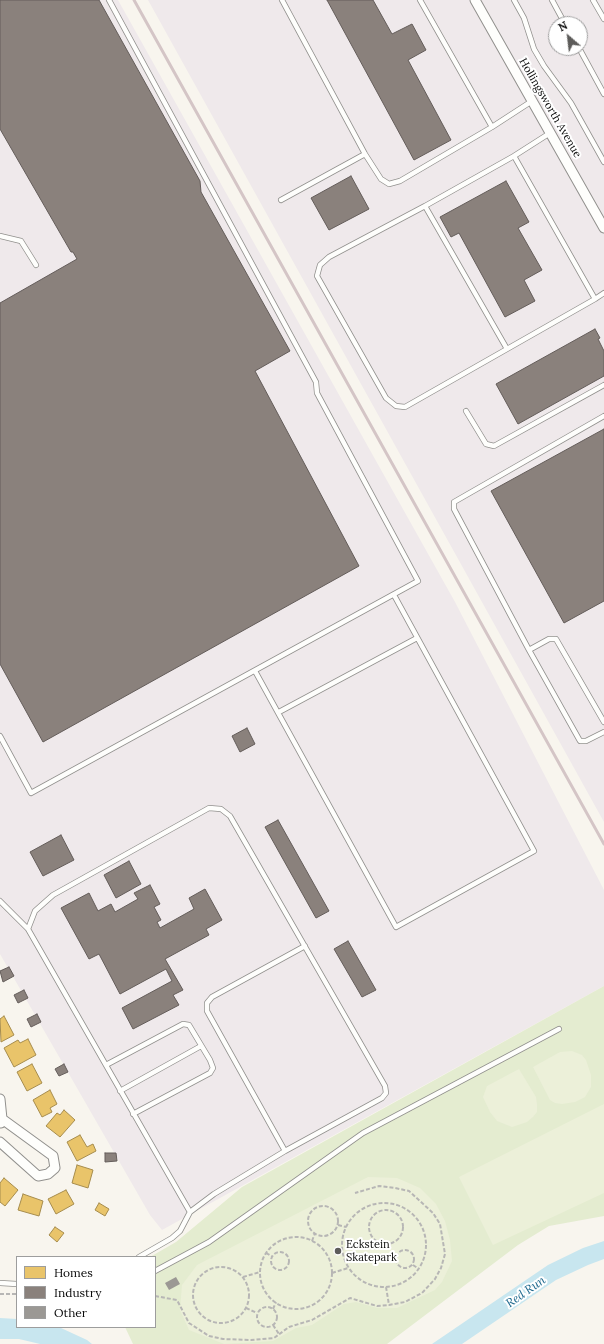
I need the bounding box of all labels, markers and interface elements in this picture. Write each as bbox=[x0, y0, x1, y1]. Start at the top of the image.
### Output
north arrow bbox=[548, 16, 588, 56]
text: N bbox=[556, 18, 570, 34]
street label: Hollingsworth Avenue bbox=[516, 56, 584, 160]
place label: Eckstein Skatepark bbox=[346, 1238, 397, 1264]
marker: Eckstein Skatepark bbox=[333, 1246, 343, 1256]
legend bbox=[16, 1256, 156, 1328]
text: Homes bbox=[54, 1265, 93, 1280]
water label: Red Run bbox=[503, 1273, 549, 1311]
text: Industry bbox=[54, 1285, 101, 1300]
text: Other bbox=[54, 1305, 87, 1320]

